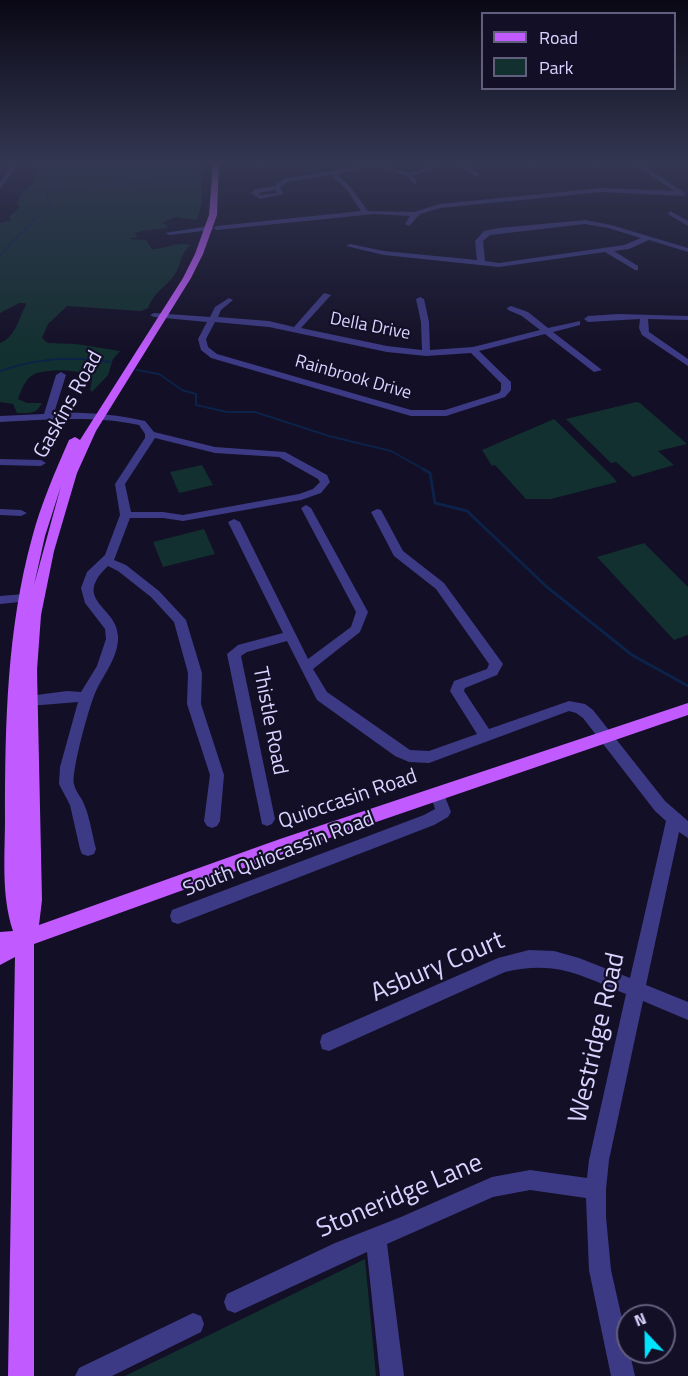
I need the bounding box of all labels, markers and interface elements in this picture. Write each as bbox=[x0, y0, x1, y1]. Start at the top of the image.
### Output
legend bbox=[481, 12, 676, 90]
text: Road bbox=[539, 24, 578, 51]
text: Park bbox=[539, 54, 573, 81]
street label: Della Drive bbox=[328, 309, 412, 345]
street label: Gaskins Road bbox=[29, 347, 109, 463]
street label: Rainbrook Drive bbox=[292, 351, 414, 405]
street label: Thistle Road bbox=[246, 665, 292, 777]
street label: Quioccasin Road bbox=[275, 764, 421, 836]
street label: South Quiocassin Road bbox=[180, 807, 378, 903]
street label: Asbury Court bbox=[367, 926, 509, 1010]
street label: Westridge Road bbox=[563, 950, 633, 1126]
street label: Stoneridge Lane bbox=[312, 1148, 488, 1246]
north arrow bbox=[616, 1304, 676, 1364]
text: N bbox=[630, 1306, 650, 1332]

